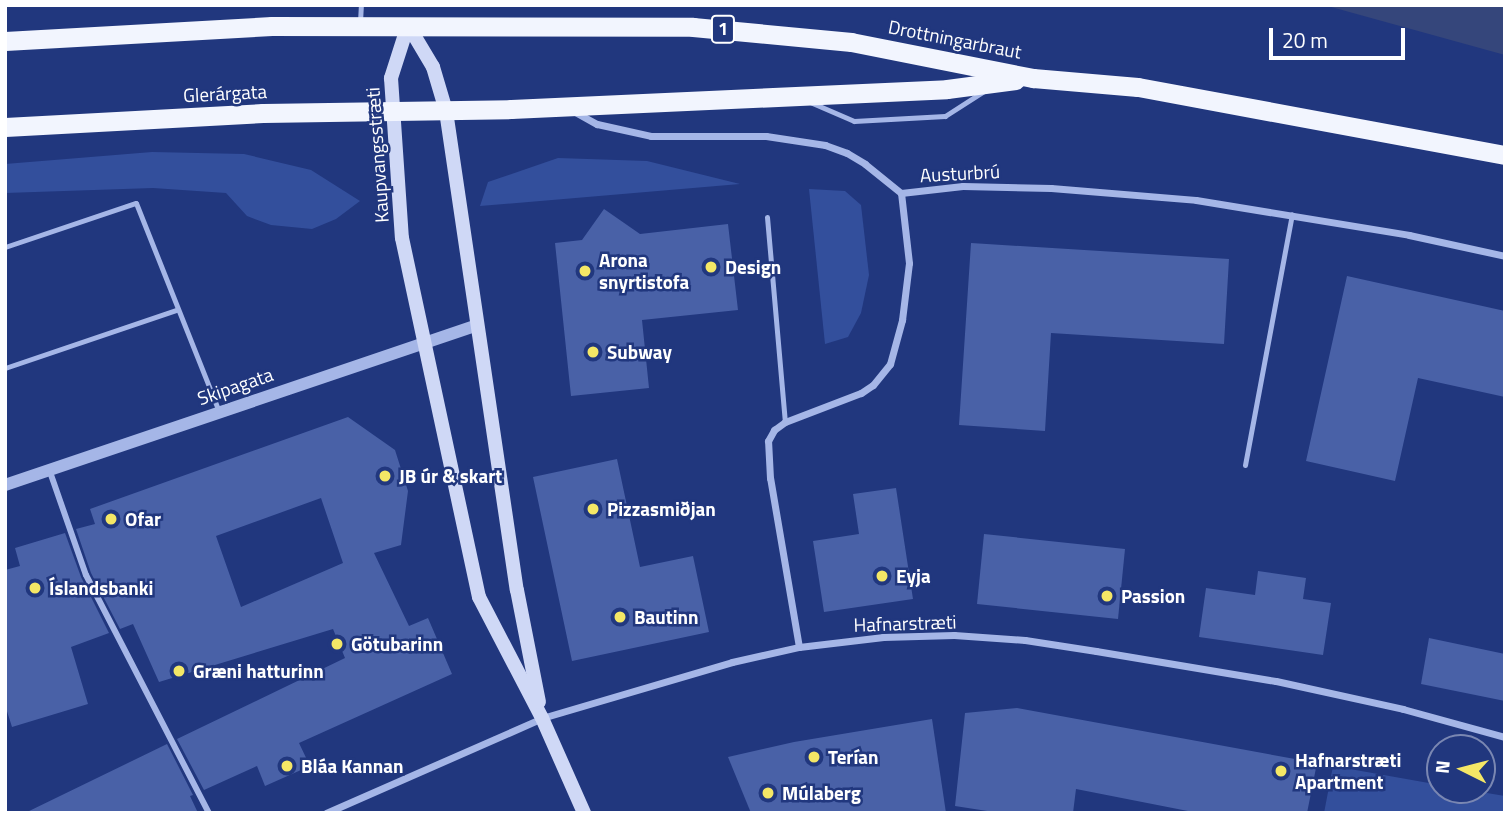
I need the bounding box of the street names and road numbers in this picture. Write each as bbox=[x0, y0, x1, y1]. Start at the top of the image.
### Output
road number: 1 bbox=[711, 15, 735, 44]
street label: Drottningarbraut bbox=[886, 15, 1024, 63]
street label: Glerárgata bbox=[183, 79, 267, 107]
street label: Kaupvangsstræti bbox=[361, 87, 393, 223]
street label: Austurbrú bbox=[919, 160, 1001, 186]
street label: Skipagata bbox=[194, 362, 276, 410]
street label: Hafnarstræti bbox=[853, 610, 957, 636]

